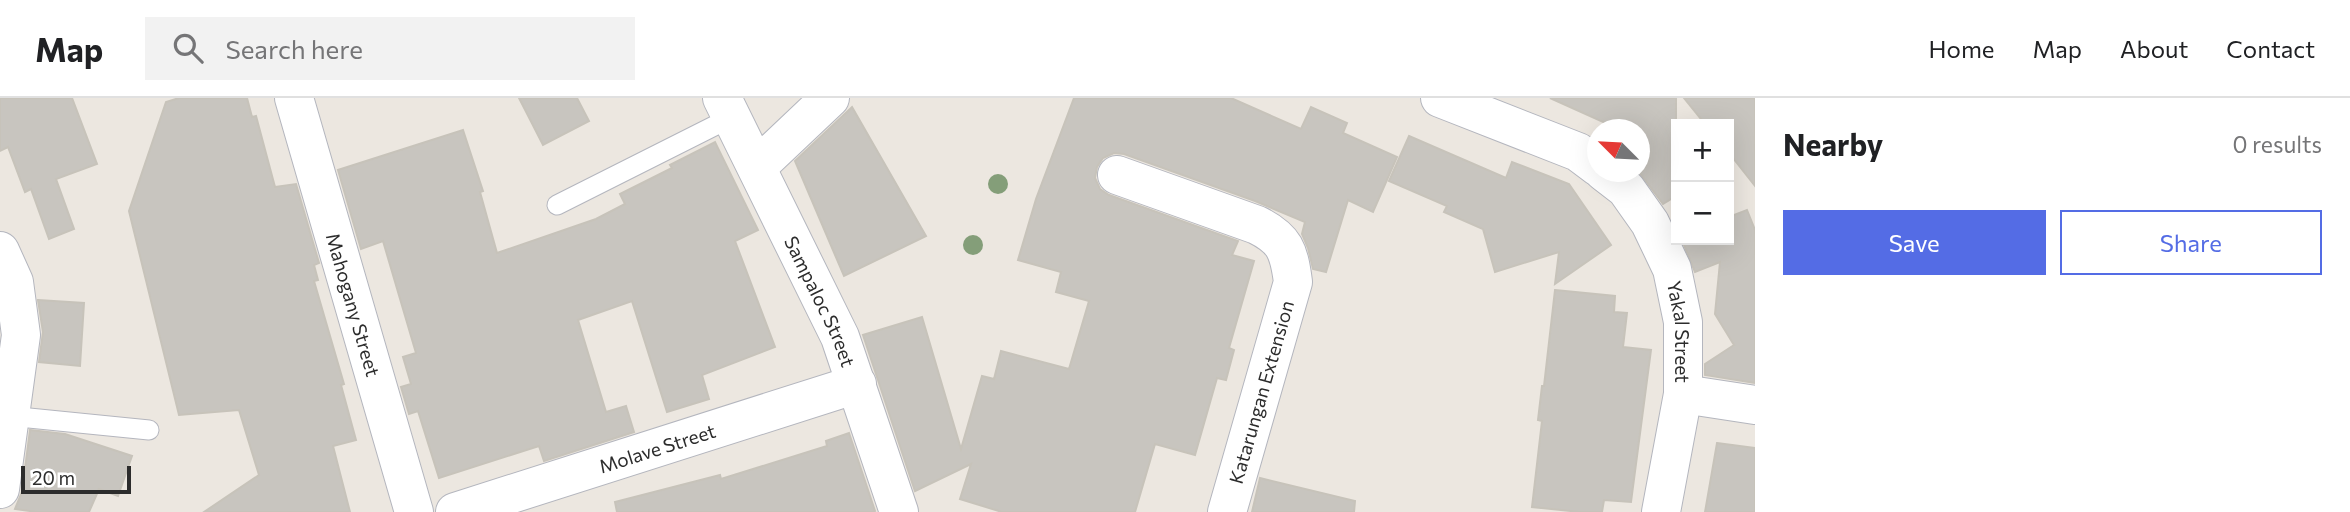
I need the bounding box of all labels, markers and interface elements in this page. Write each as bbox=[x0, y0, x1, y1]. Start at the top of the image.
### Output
search box bbox=[145, 17, 635, 80]
text: Map bbox=[35, 28, 103, 69]
icon: search bbox=[169, 29, 207, 67]
text: Search here bbox=[225, 33, 363, 64]
text: Home bbox=[1929, 34, 1995, 63]
text: Map bbox=[2033, 34, 2082, 63]
text: About bbox=[2120, 34, 2188, 63]
text: Contact bbox=[2226, 34, 2315, 63]
north arrow bbox=[1587, 119, 1650, 182]
map controls bbox=[1671, 119, 1734, 245]
button: + bbox=[1671, 119, 1734, 182]
text: Nearby bbox=[1783, 125, 1883, 162]
text: 0 results bbox=[2233, 130, 2322, 158]
button: − bbox=[1671, 182, 1734, 245]
button: Save bbox=[1783, 210, 2046, 275]
button: Share bbox=[2060, 210, 2322, 275]
street label: Mahogany Street bbox=[322, 230, 386, 379]
street label: Sampaloc Street bbox=[780, 232, 861, 370]
street label: Yakal Street bbox=[1663, 279, 1695, 383]
street label: Katarungan Extension bbox=[1224, 298, 1298, 486]
street label: Molave Street bbox=[596, 418, 718, 477]
scale bar bbox=[21, 463, 131, 495]
text: 20 m bbox=[32, 466, 75, 489]

